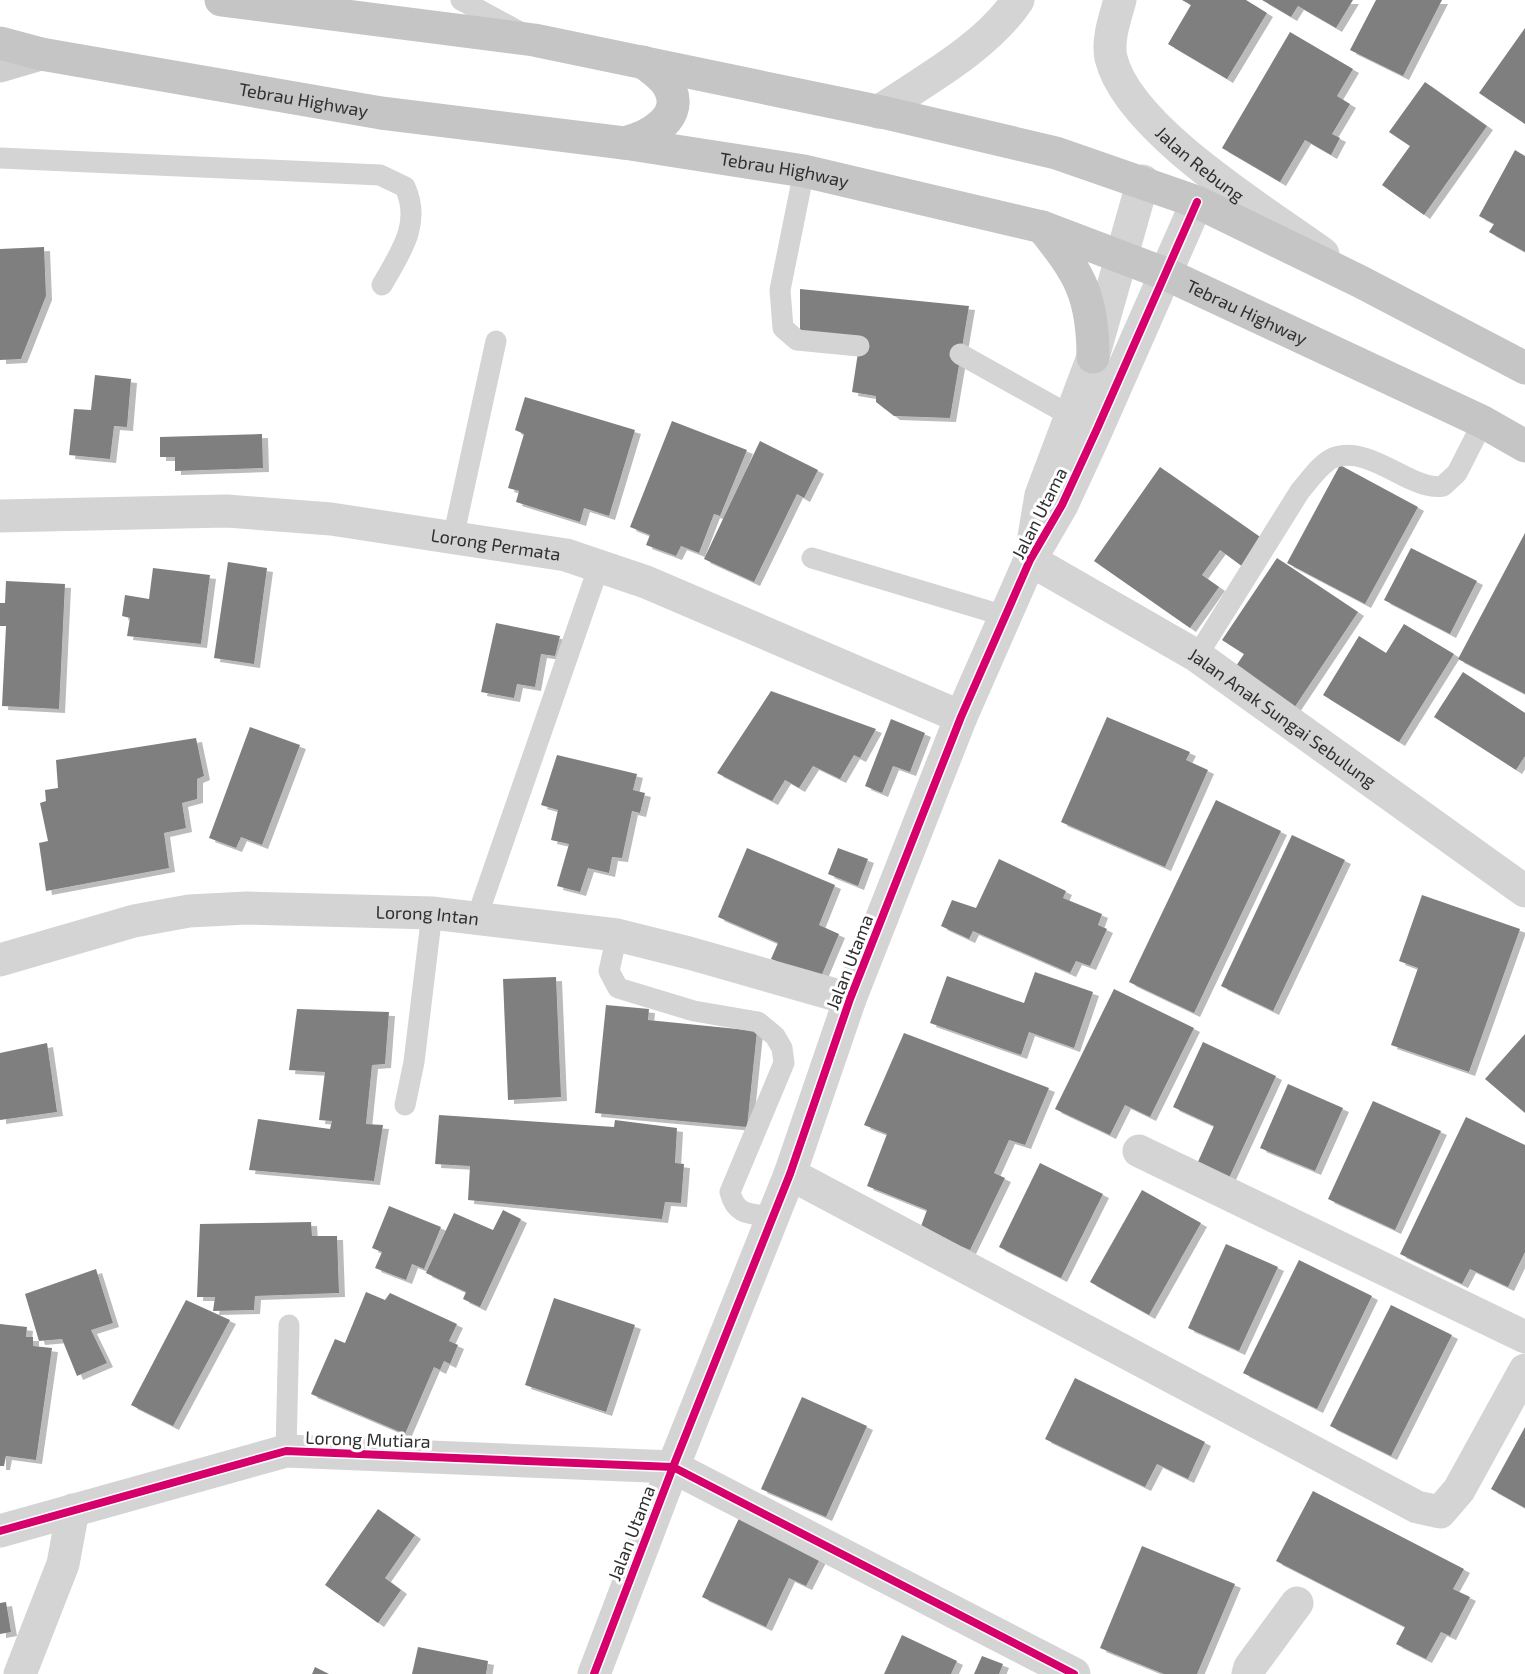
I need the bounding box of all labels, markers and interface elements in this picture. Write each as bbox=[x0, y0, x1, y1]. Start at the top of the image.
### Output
street label: Tebrau Highway bbox=[237, 78, 371, 122]
street label: Jalan Rebung bbox=[1151, 121, 1249, 206]
street label: Tebrau Highway bbox=[718, 147, 852, 192]
street label: Tebrau Highway bbox=[1183, 274, 1311, 350]
street label: Jalan Utama bbox=[1006, 463, 1072, 563]
street label: Lorong Permata bbox=[429, 523, 562, 565]
street label: Jalan Anak Sungai Sebulung bbox=[1185, 643, 1381, 792]
street label: Lorong Intan bbox=[375, 900, 480, 929]
street label: Jalan Utama bbox=[821, 911, 877, 1013]
street label: Lorong Mutiara bbox=[305, 1426, 431, 1452]
street label: Jalan Utama bbox=[603, 1482, 659, 1584]

